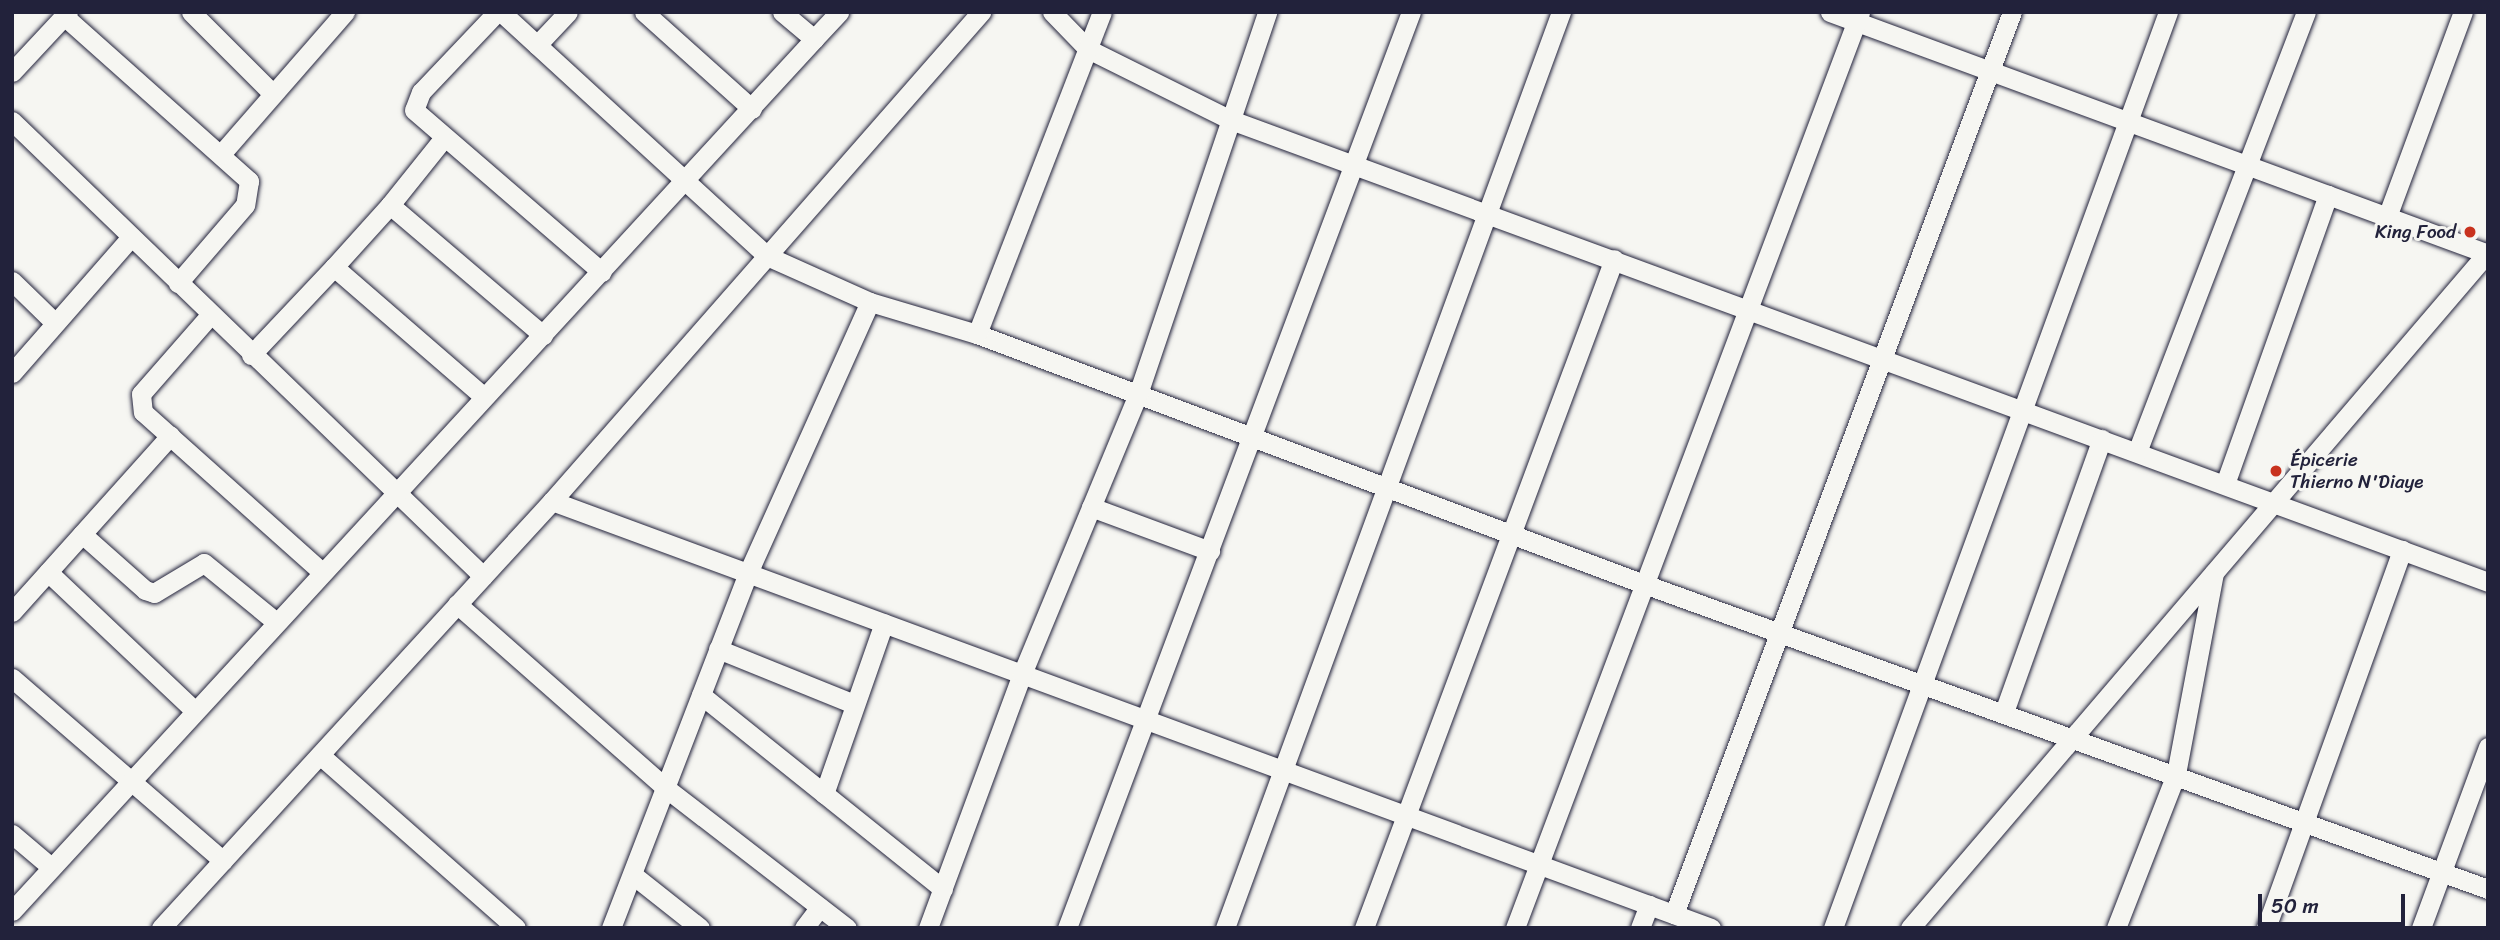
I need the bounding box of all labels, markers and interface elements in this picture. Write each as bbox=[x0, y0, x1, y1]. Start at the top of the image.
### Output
place label: King Food bbox=[2375, 221, 2456, 243]
marker: King Food bbox=[2462, 224, 2478, 240]
place label: Épicerie Thierno N'Diaye bbox=[2290, 449, 2423, 493]
marker: Épicerie Thierno N'Diaye bbox=[2268, 463, 2284, 479]
scale bar bbox=[2262, 880, 2409, 924]
text: 50 m bbox=[2271, 887, 2319, 925]

